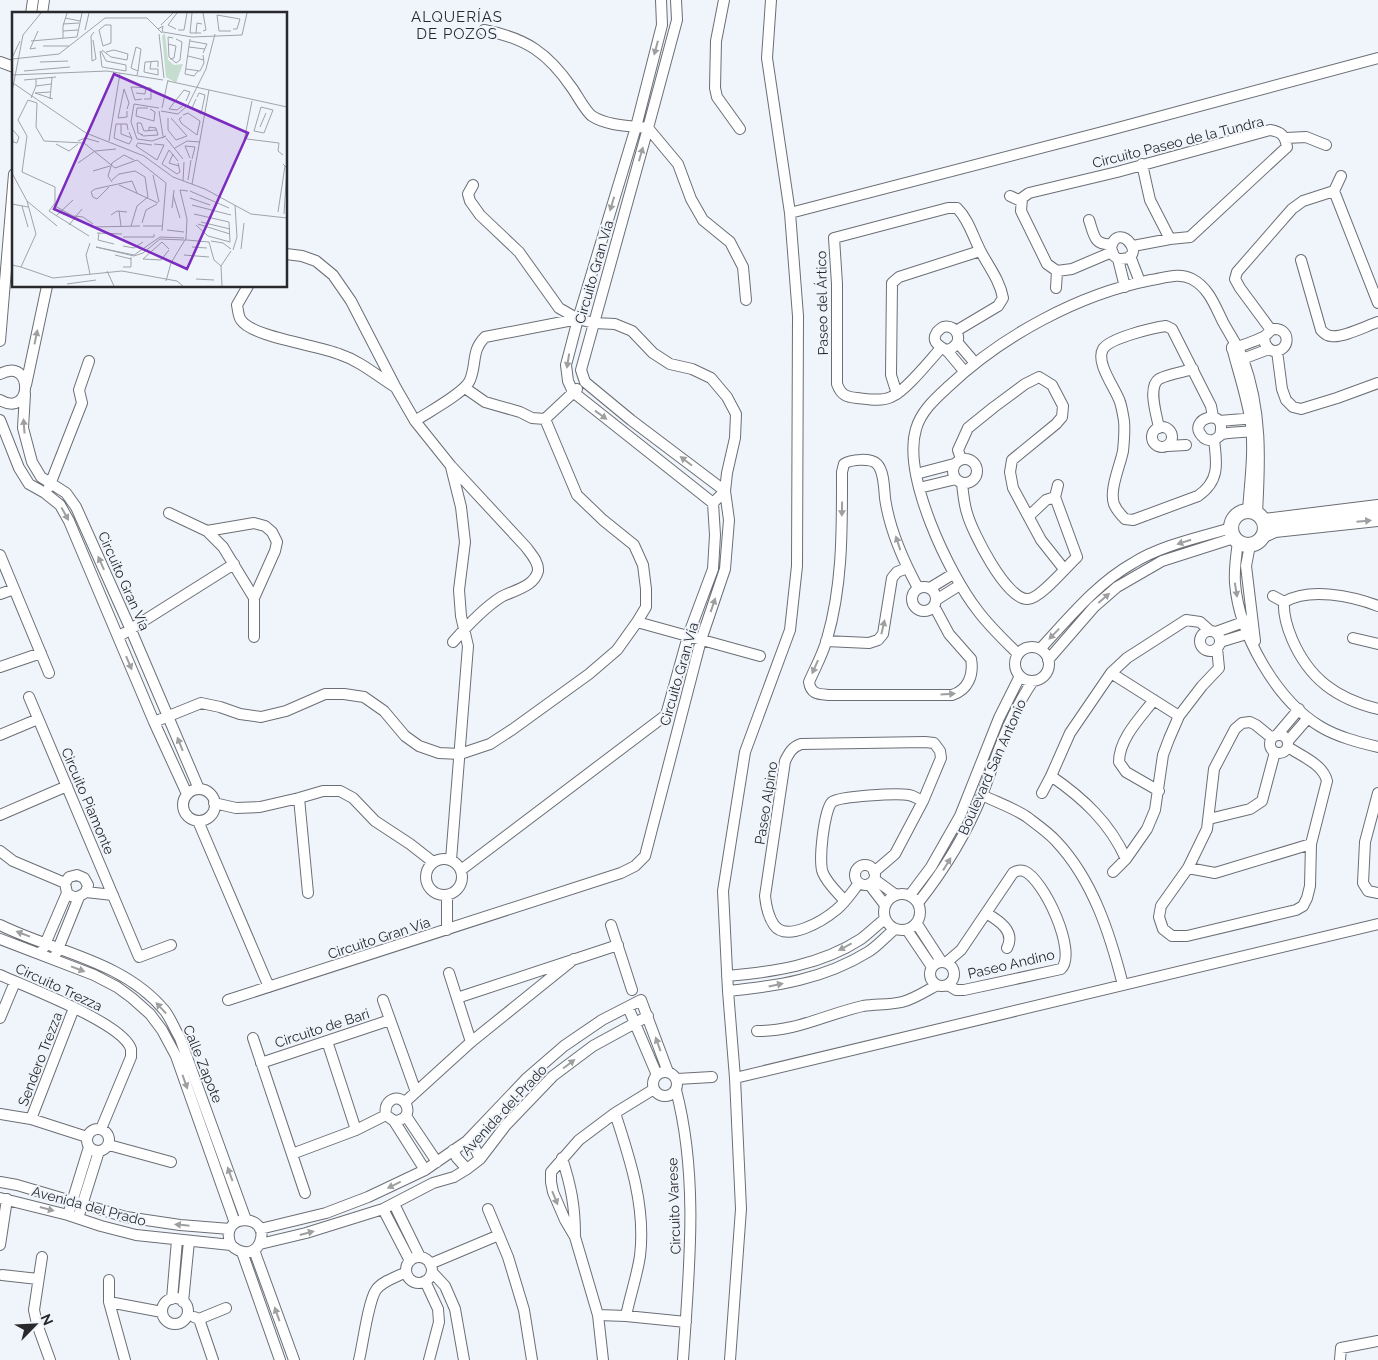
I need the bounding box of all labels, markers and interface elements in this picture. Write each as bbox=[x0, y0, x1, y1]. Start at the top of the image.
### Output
district label: ALQUERÍAS DE POZOS bbox=[411, 8, 503, 43]
inset map bbox=[12, 12, 288, 288]
one-way arrow bbox=[652, 40, 660, 55]
street label: Circuito Paseo de la Tundra bbox=[1091, 113, 1265, 171]
one-way arrow bbox=[638, 146, 646, 161]
one-way arrow bbox=[608, 197, 616, 212]
street label: Circuito Gran Vía bbox=[572, 218, 616, 326]
street label: Paseo del Ártico bbox=[812, 251, 831, 355]
one-way arrow bbox=[32, 330, 40, 345]
one-way arrow bbox=[564, 353, 572, 369]
one-way arrow bbox=[594, 409, 607, 420]
one-way arrow bbox=[20, 417, 28, 433]
one-way arrow bbox=[680, 456, 693, 467]
one-way arrow bbox=[838, 501, 846, 517]
one-way arrow bbox=[61, 507, 69, 521]
one-way arrow bbox=[1356, 516, 1372, 524]
street label: Circuito Gran Vía bbox=[95, 529, 153, 633]
one-way arrow bbox=[894, 536, 902, 551]
one-way arrow bbox=[1177, 539, 1192, 547]
one-way arrow bbox=[97, 556, 105, 570]
one-way arrow bbox=[1233, 582, 1241, 598]
one-way arrow bbox=[1098, 593, 1111, 604]
one-way arrow bbox=[709, 597, 717, 612]
street label: Circuito Gran Vía bbox=[657, 620, 701, 728]
one-way arrow bbox=[879, 620, 887, 635]
one-way arrow bbox=[1048, 628, 1060, 640]
one-way arrow bbox=[125, 656, 133, 670]
one-way arrow bbox=[810, 660, 818, 674]
one-way arrow bbox=[940, 690, 956, 698]
street label: Boulevard San Antonio bbox=[955, 697, 1029, 837]
one-way arrow bbox=[176, 736, 184, 751]
street label: Circuito Piamonte bbox=[58, 745, 118, 857]
street label: Paseo Alpino bbox=[752, 760, 780, 846]
one-way arrow bbox=[942, 857, 952, 871]
street label: Circuito Gran Vía bbox=[326, 914, 432, 962]
one-way arrow bbox=[15, 930, 30, 938]
one-way arrow bbox=[838, 943, 853, 951]
street label: Paseo Andino bbox=[966, 946, 1056, 982]
street label: Circuito Trezza bbox=[13, 960, 105, 1014]
one-way arrow bbox=[71, 965, 86, 973]
one-way arrow bbox=[769, 981, 785, 989]
one-way arrow bbox=[155, 1003, 167, 1015]
street label: Circuito de Bari bbox=[273, 1005, 371, 1051]
street label: Sendero Trezza bbox=[15, 1010, 65, 1108]
street label: Calle Zapote bbox=[180, 1023, 226, 1105]
one-way arrow bbox=[654, 1036, 662, 1051]
one-way arrow bbox=[562, 1059, 576, 1069]
street label: Avenida del Prado bbox=[458, 1062, 550, 1158]
one-way arrow bbox=[181, 1075, 189, 1090]
street label: Circuito Varese bbox=[664, 1157, 684, 1255]
one-way arrow bbox=[226, 1166, 234, 1181]
one-way arrow bbox=[387, 1181, 401, 1189]
street label: Avenida del Prado bbox=[30, 1183, 148, 1229]
one-way arrow bbox=[552, 1191, 560, 1205]
one-way arrow bbox=[40, 1205, 55, 1213]
one-way arrow bbox=[173, 1221, 189, 1229]
one-way arrow bbox=[300, 1228, 315, 1236]
north arrow bbox=[10, 1300, 60, 1350]
one-way arrow bbox=[273, 1306, 281, 1321]
text: N bbox=[37, 1312, 56, 1328]

